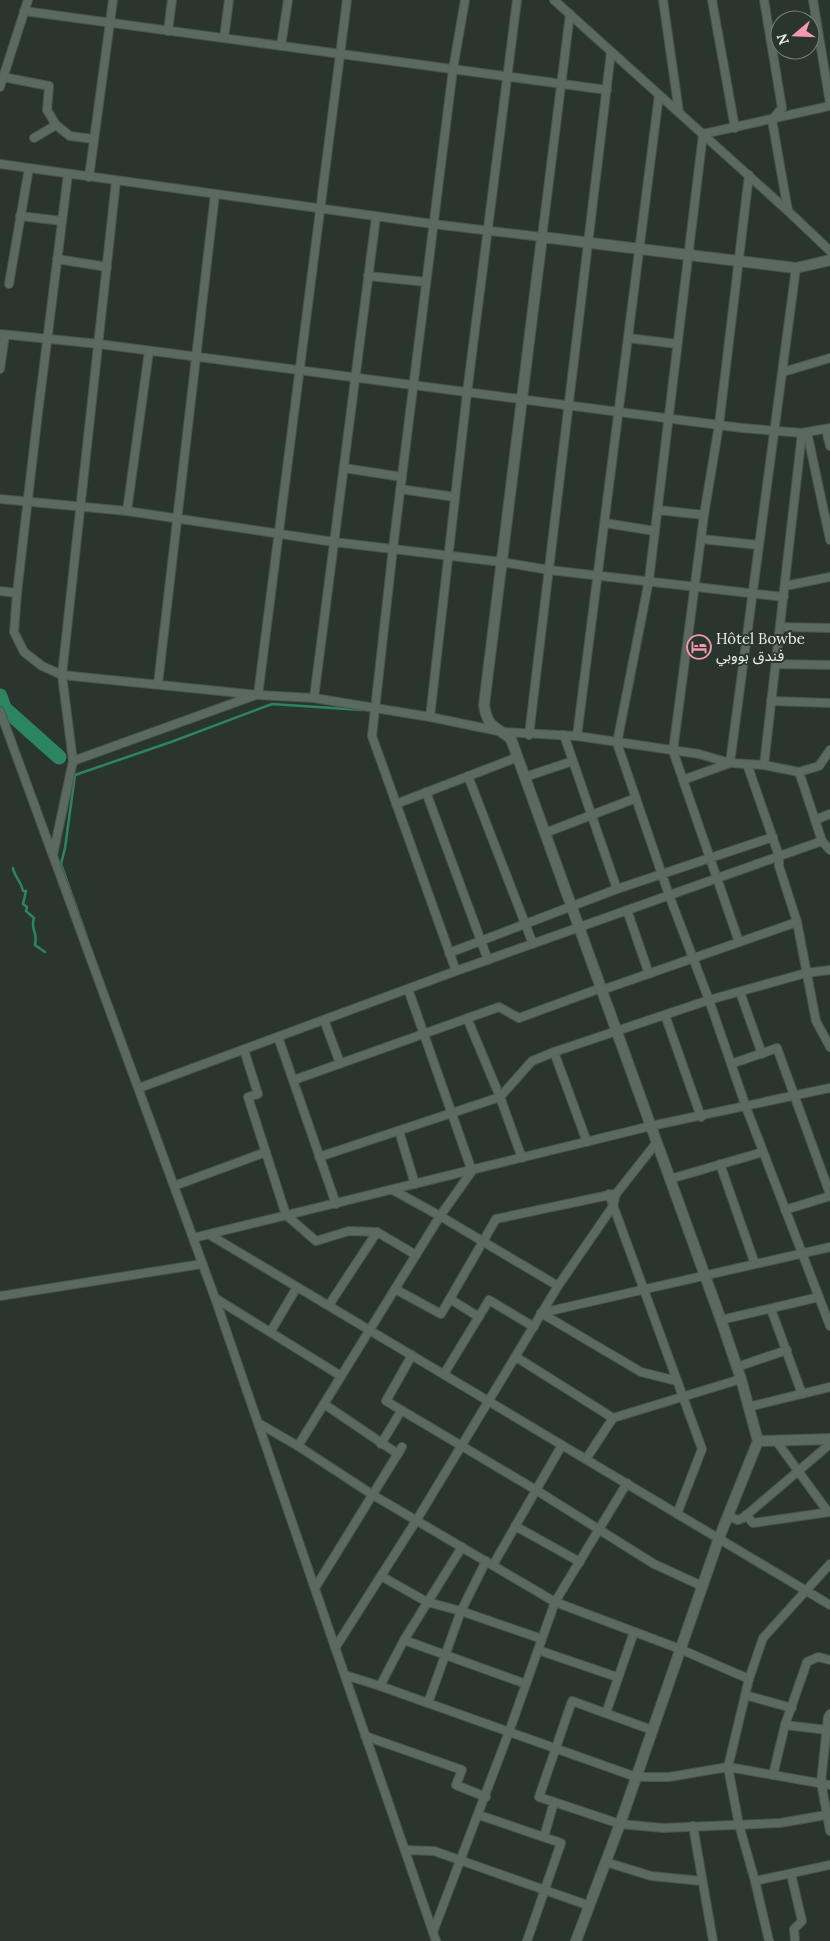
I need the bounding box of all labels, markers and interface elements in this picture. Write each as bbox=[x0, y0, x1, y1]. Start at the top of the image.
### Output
north arrow bbox=[770, 10, 820, 60]
text: N bbox=[772, 31, 793, 47]
place label: Hôtel Bowbe فندق بووبي bbox=[716, 629, 805, 667]
hotel icon: Hôtel Bowbe فندق بووبي bbox=[686, 634, 712, 660]

